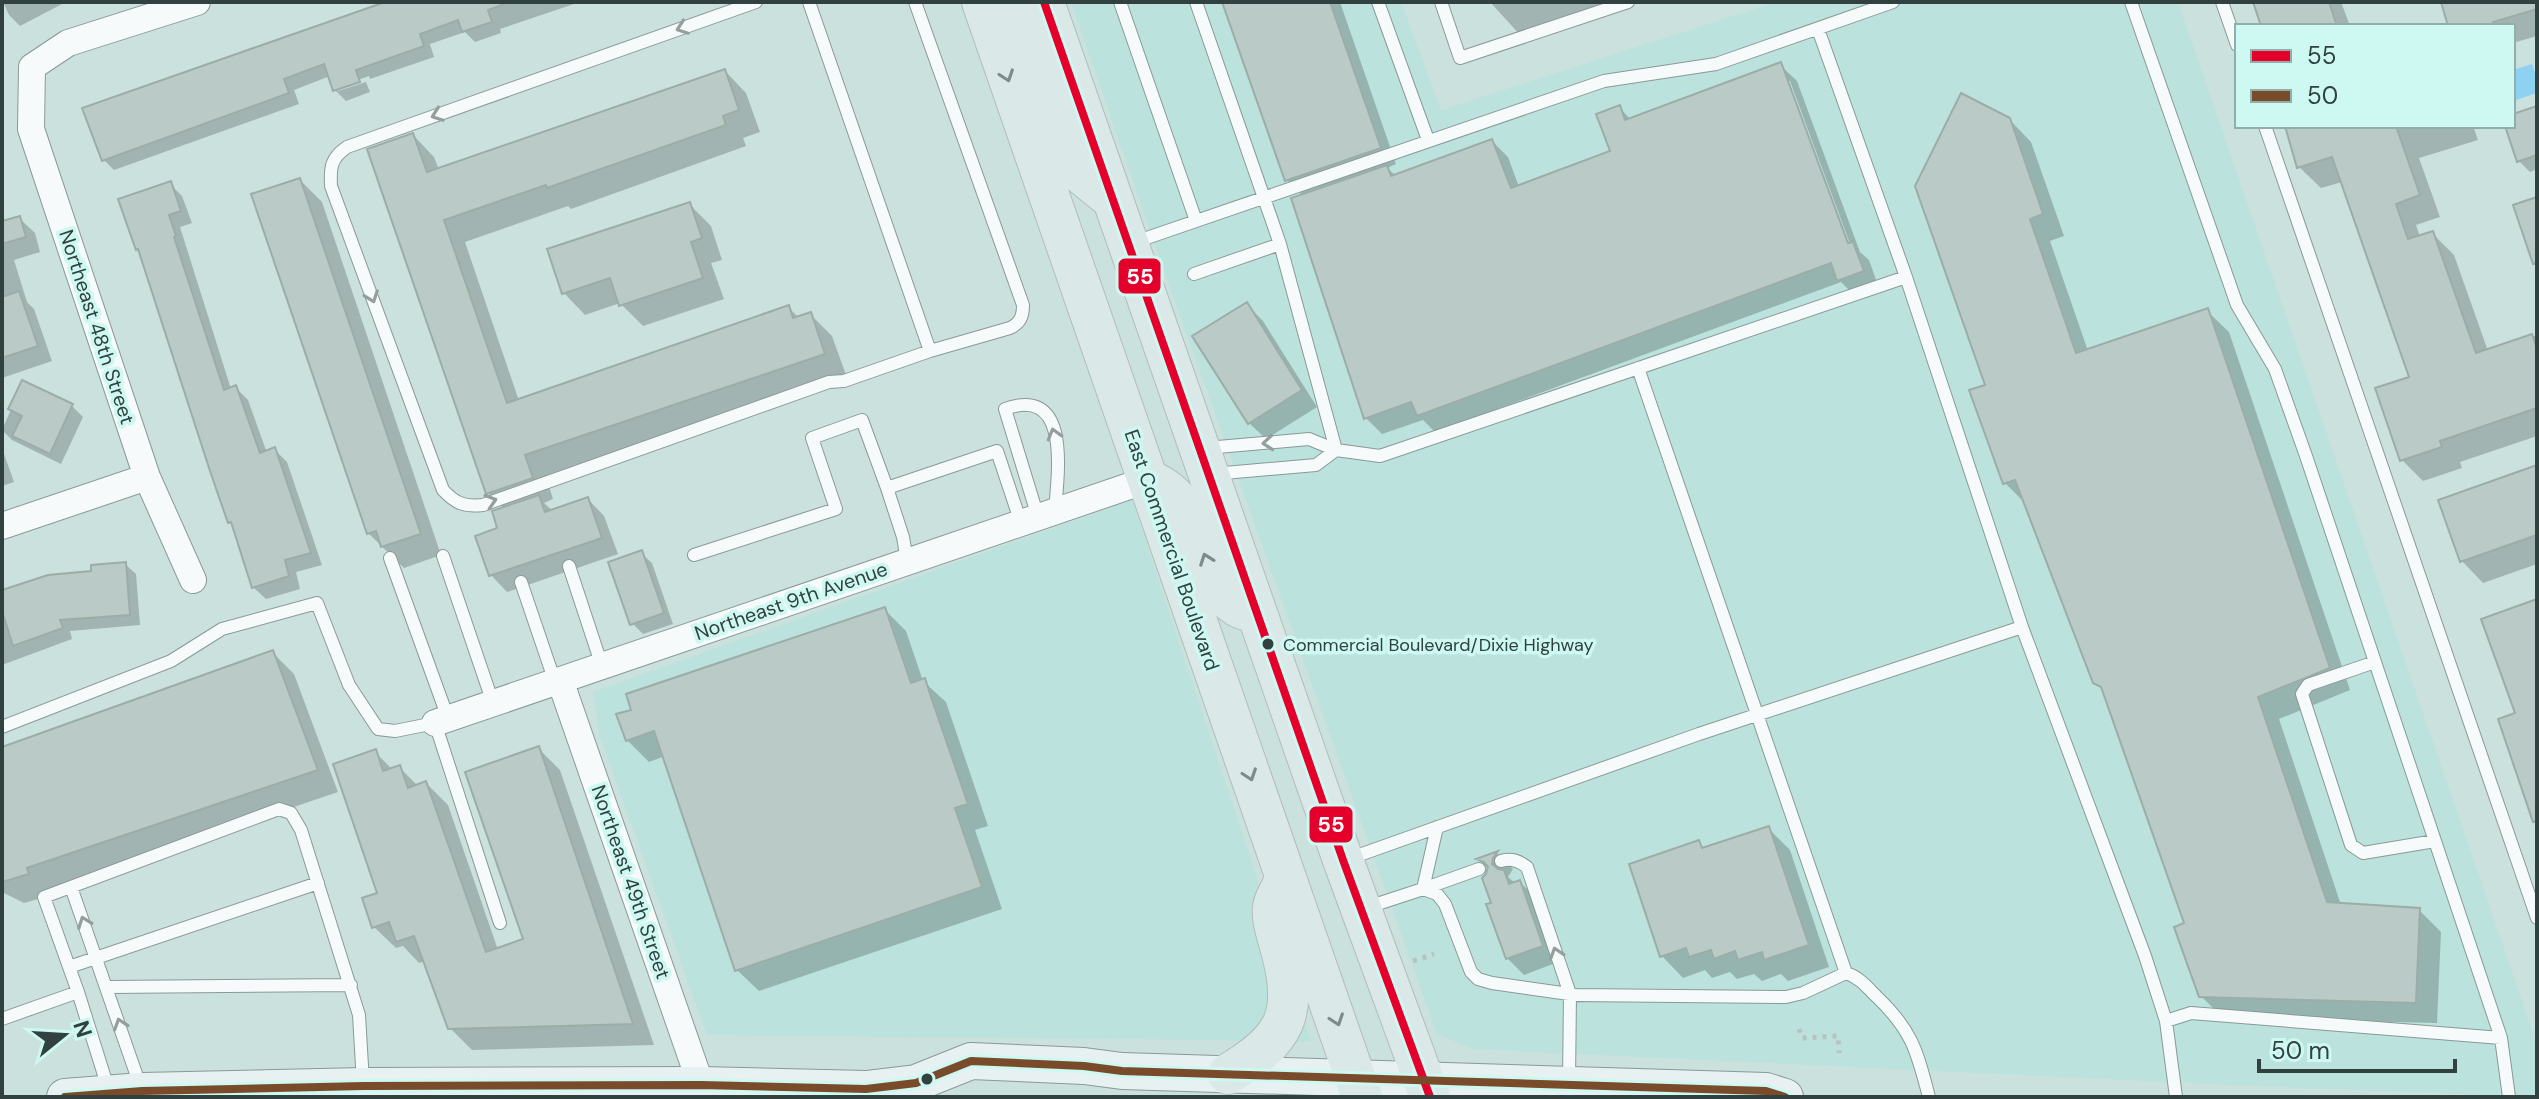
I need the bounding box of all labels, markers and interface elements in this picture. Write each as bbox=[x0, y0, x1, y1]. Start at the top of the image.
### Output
one-way arrow bbox=[676, 18, 690, 35]
legend bbox=[2235, 24, 2515, 128]
text: 55 bbox=[2307, 40, 2336, 71]
one-way arrow bbox=[998, 68, 1014, 82]
text: 50 bbox=[2307, 80, 2338, 111]
one-way arrow bbox=[431, 106, 445, 122]
street label: Northeast 48th Street bbox=[53, 226, 141, 428]
line badge: 55 bbox=[1117, 257, 1162, 295]
text: 55 bbox=[1126, 262, 1154, 291]
one-way arrow bbox=[362, 289, 379, 303]
street label: East Commercial Boulevard bbox=[1118, 426, 1226, 674]
one-way arrow bbox=[1046, 427, 1063, 441]
one-way arrow bbox=[1261, 434, 1274, 451]
one-way arrow bbox=[483, 495, 497, 511]
one-way arrow bbox=[1199, 553, 1216, 567]
street label: Northeast 9th Avenue bbox=[691, 556, 891, 646]
place label: Commercial Boulevard/Dixie Highway bbox=[1283, 633, 1594, 657]
marker: Commercial Boulevard/Dixie Highway bbox=[1260, 636, 1276, 652]
one-way arrow bbox=[1240, 767, 1257, 781]
street label: Northeast 49th Street bbox=[586, 782, 676, 983]
line badge: 55 bbox=[1308, 805, 1354, 844]
text: 55 bbox=[1317, 810, 1345, 839]
one-way arrow bbox=[77, 916, 93, 930]
one-way arrow bbox=[1549, 947, 1565, 960]
north arrow bbox=[24, 995, 104, 1075]
one-way arrow bbox=[1328, 1012, 1344, 1026]
text: N bbox=[66, 1017, 99, 1041]
one-way arrow bbox=[113, 1017, 129, 1031]
scale bar bbox=[2259, 1023, 2455, 1073]
text: 50 m bbox=[2271, 1035, 2330, 1066]
unlabelled marker bbox=[919, 1071, 935, 1087]

